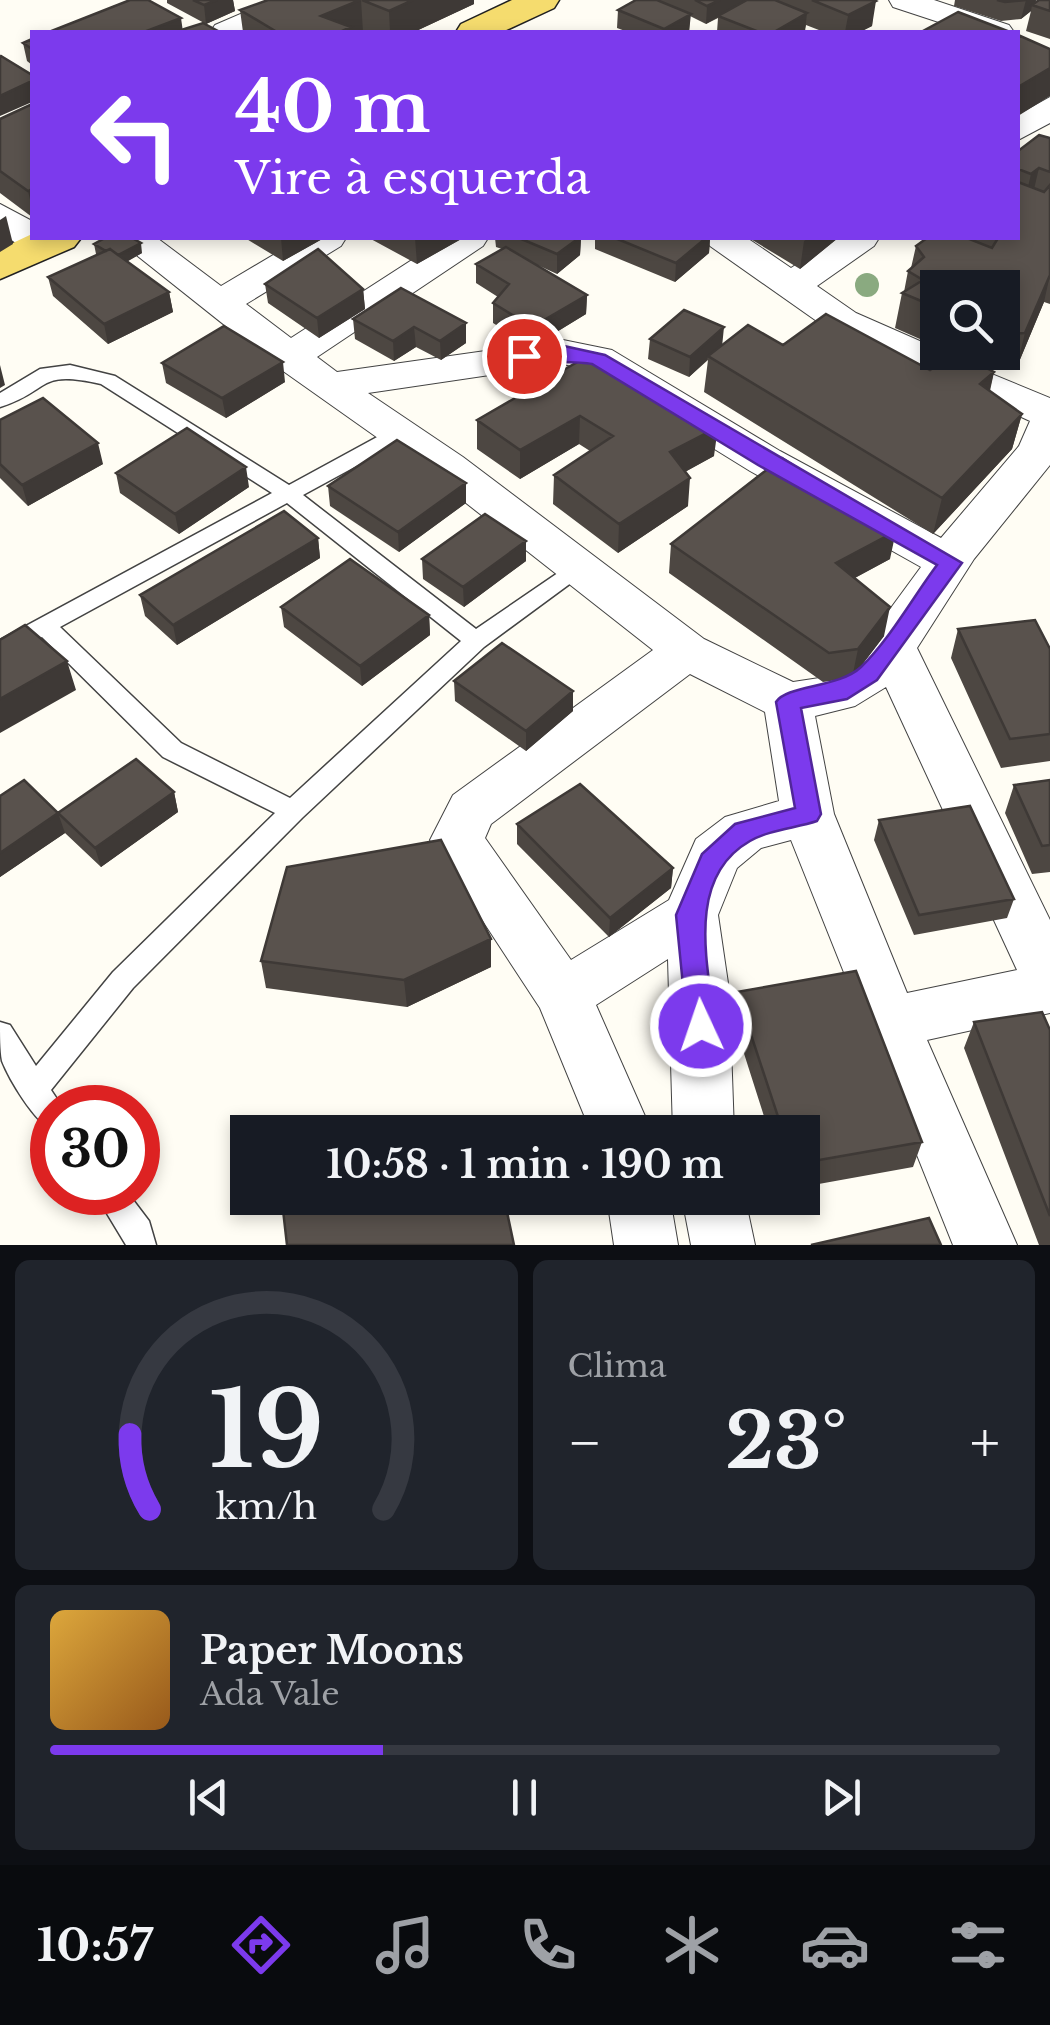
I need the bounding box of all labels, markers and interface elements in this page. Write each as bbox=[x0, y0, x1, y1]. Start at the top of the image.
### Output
text: 40 m bbox=[235, 64, 430, 151]
icon: left bbox=[70, 70, 200, 200]
text: Vire à esquerda bbox=[235, 150, 590, 206]
map controls bbox=[920, 270, 1020, 370]
button: search bbox=[920, 270, 1020, 370]
pin bbox=[482, 314, 567, 399]
icon: arrive bbox=[497, 329, 552, 384]
position arrow bbox=[649, 974, 753, 1078]
speed limit sign: 30 bbox=[30, 1085, 160, 1215]
text: 10:58 · 1 min · 190 m bbox=[326, 1141, 724, 1188]
text: Clima bbox=[568, 1346, 667, 1386]
text: 19 bbox=[209, 1366, 324, 1495]
text: 23° bbox=[725, 1395, 847, 1488]
text: − bbox=[568, 1409, 602, 1477]
text: + bbox=[970, 1409, 1000, 1477]
text: km/h bbox=[216, 1484, 317, 1529]
text: Paper Moons bbox=[200, 1627, 464, 1674]
text: Ada Vale bbox=[200, 1674, 340, 1714]
icon: previous bbox=[181, 1770, 236, 1825]
icon: pause bbox=[497, 1770, 552, 1825]
icon: next bbox=[814, 1770, 869, 1825]
icon: directions bbox=[226, 1910, 296, 1980]
icon: music bbox=[370, 1910, 440, 1980]
icon: phone bbox=[513, 1910, 583, 1980]
icon: climate bbox=[657, 1910, 727, 1980]
icon: car bbox=[800, 1910, 870, 1980]
icon: filters bbox=[943, 1910, 1013, 1980]
text: 10:57 bbox=[37, 1917, 153, 1973]

